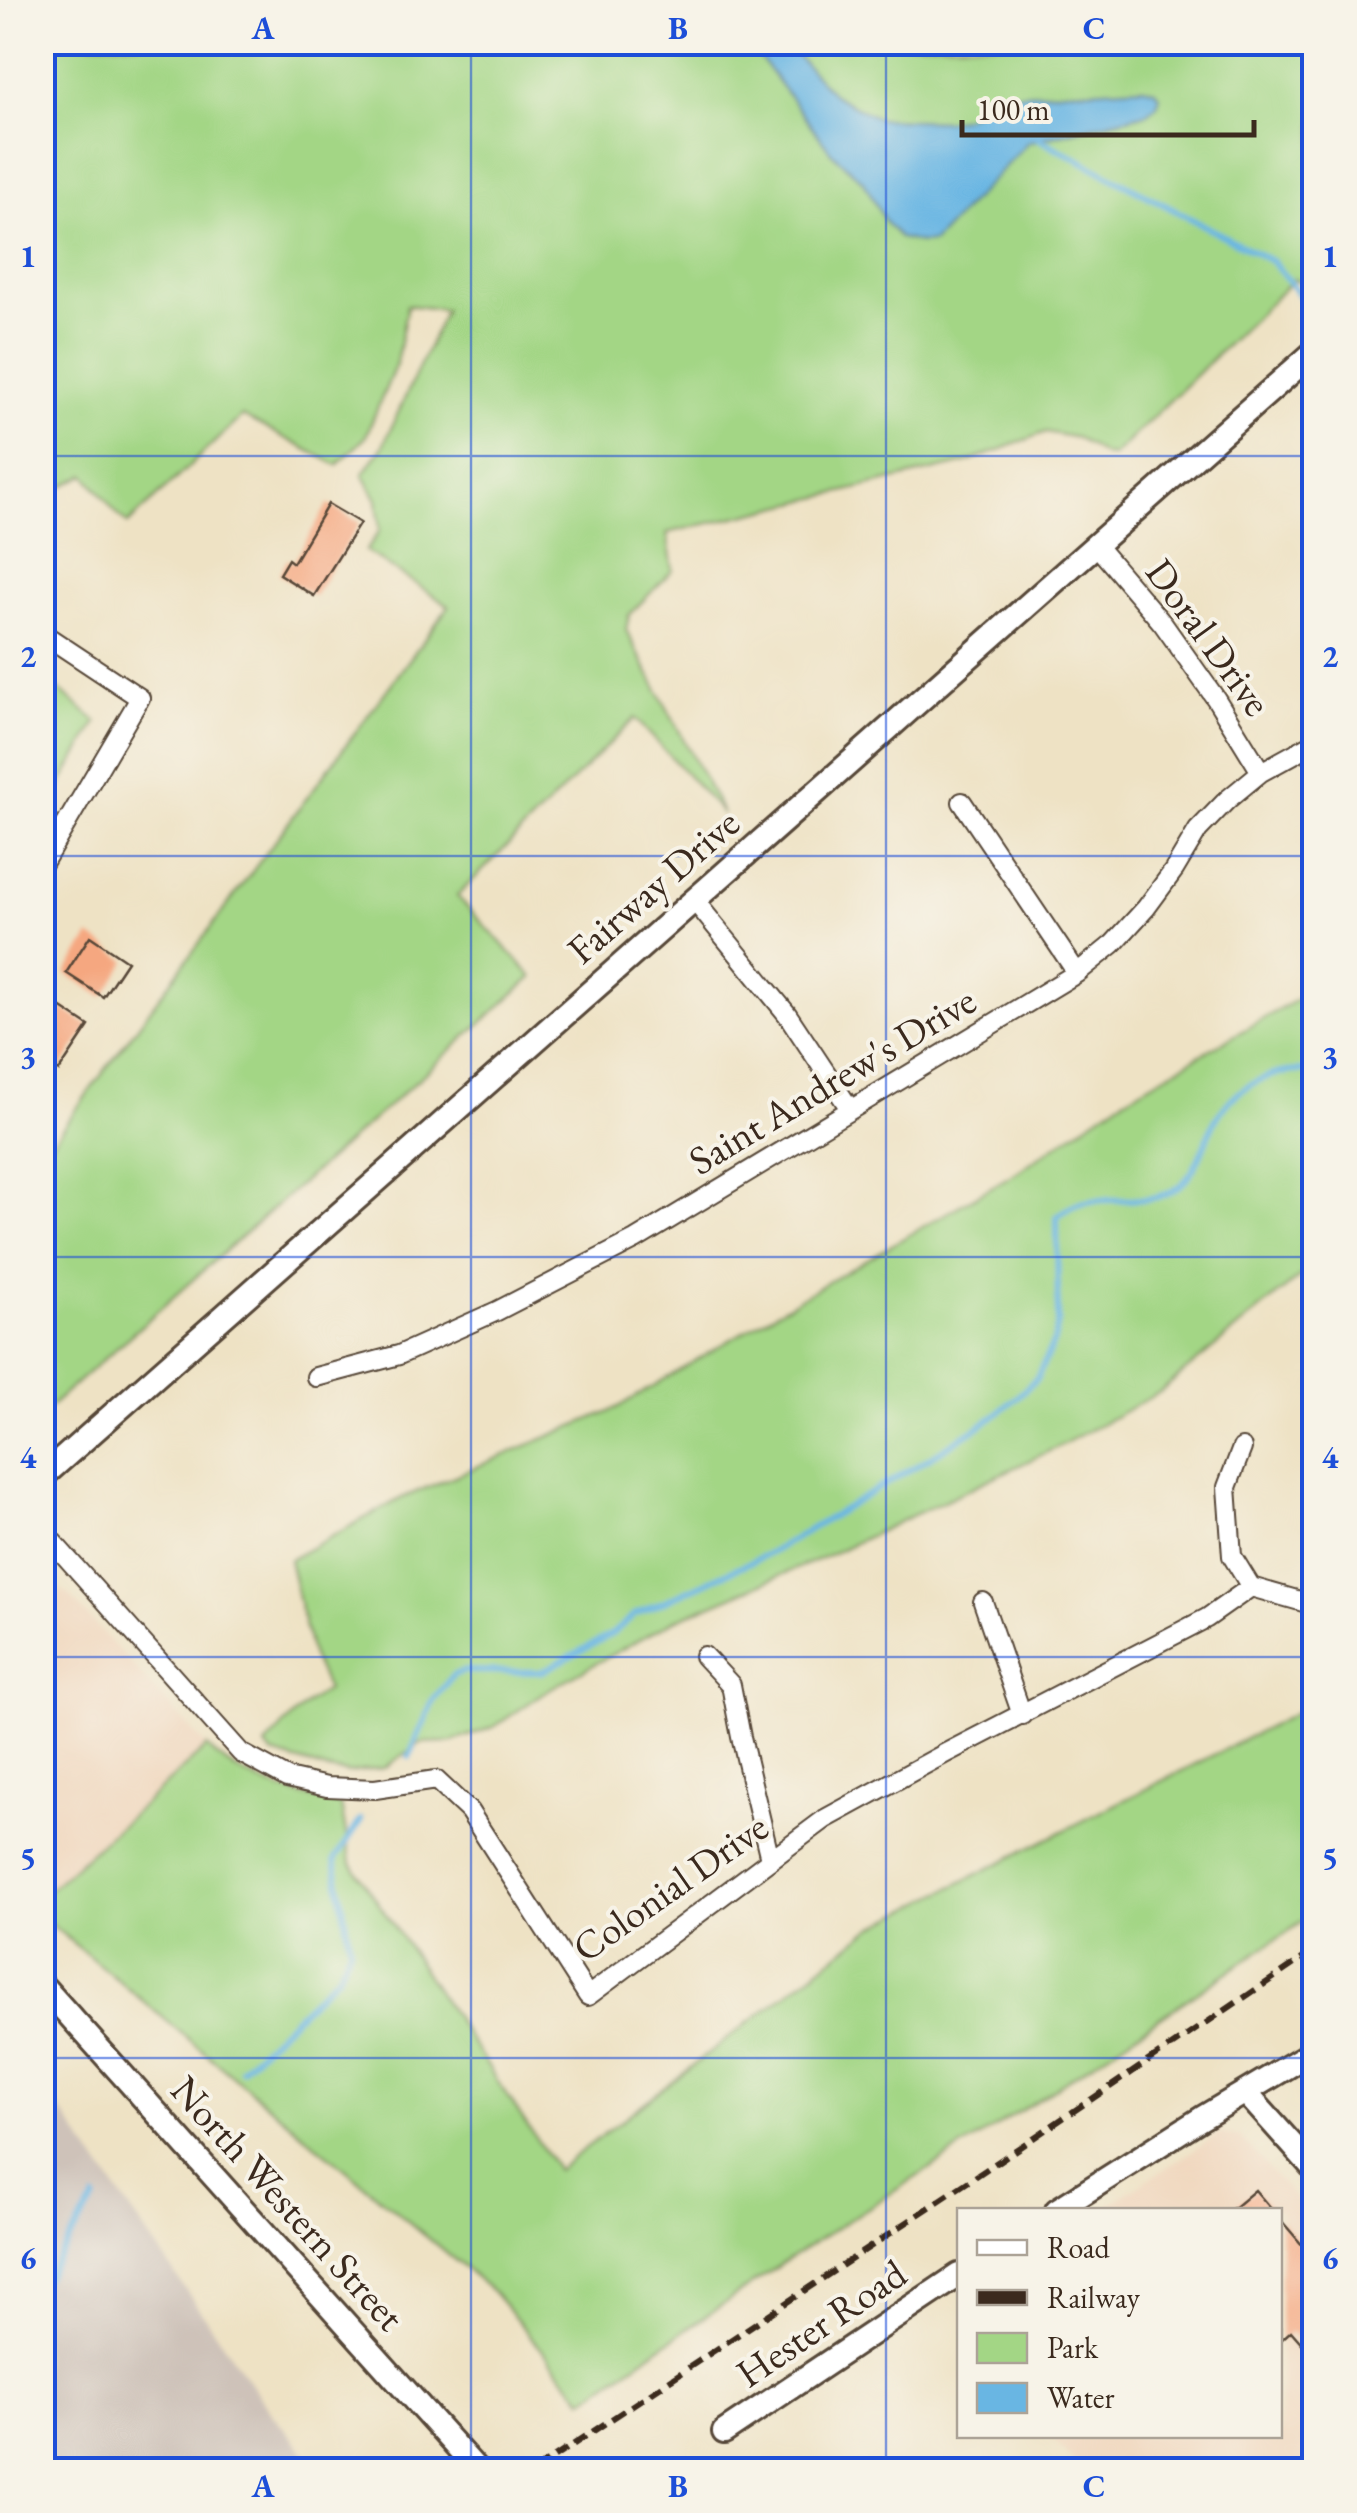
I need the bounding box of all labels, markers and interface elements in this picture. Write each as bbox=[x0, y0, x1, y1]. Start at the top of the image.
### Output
text: A bbox=[250, 7, 275, 49]
text: B bbox=[668, 7, 688, 49]
text: C bbox=[1083, 7, 1105, 49]
scale bar bbox=[962, 75, 1254, 137]
text: 100 m bbox=[977, 90, 1050, 129]
text: 1 bbox=[20, 235, 36, 277]
text: 1 bbox=[1322, 235, 1338, 277]
street label: Doral Drive bbox=[1134, 548, 1284, 726]
text: 2 bbox=[20, 635, 37, 677]
text: 2 bbox=[1322, 635, 1339, 677]
street label: Fairway Drive bbox=[556, 797, 750, 975]
street label: Saint Andrew's Drive bbox=[679, 974, 985, 1186]
text: 3 bbox=[20, 1036, 36, 1078]
text: 3 bbox=[1322, 1036, 1338, 1078]
text: 4 bbox=[20, 1436, 38, 1478]
text: 4 bbox=[1322, 1436, 1340, 1478]
street label: Colonial Drive bbox=[562, 1801, 778, 1973]
text: 5 bbox=[20, 1837, 36, 1879]
text: 5 bbox=[1322, 1837, 1338, 1879]
street label: North Western Street bbox=[160, 2065, 417, 2342]
legend bbox=[957, 2208, 1282, 2438]
text: Road bbox=[1047, 2228, 1111, 2267]
text: 6 bbox=[20, 2237, 37, 2279]
text: 6 bbox=[1322, 2237, 1339, 2279]
street label: Hester Road bbox=[726, 2247, 917, 2399]
text: Railway bbox=[1047, 2278, 1141, 2317]
text: Park bbox=[1047, 2328, 1099, 2367]
text: Water bbox=[1047, 2378, 1115, 2417]
text: A bbox=[250, 2465, 275, 2507]
text: B bbox=[668, 2465, 688, 2507]
text: C bbox=[1083, 2465, 1105, 2507]

